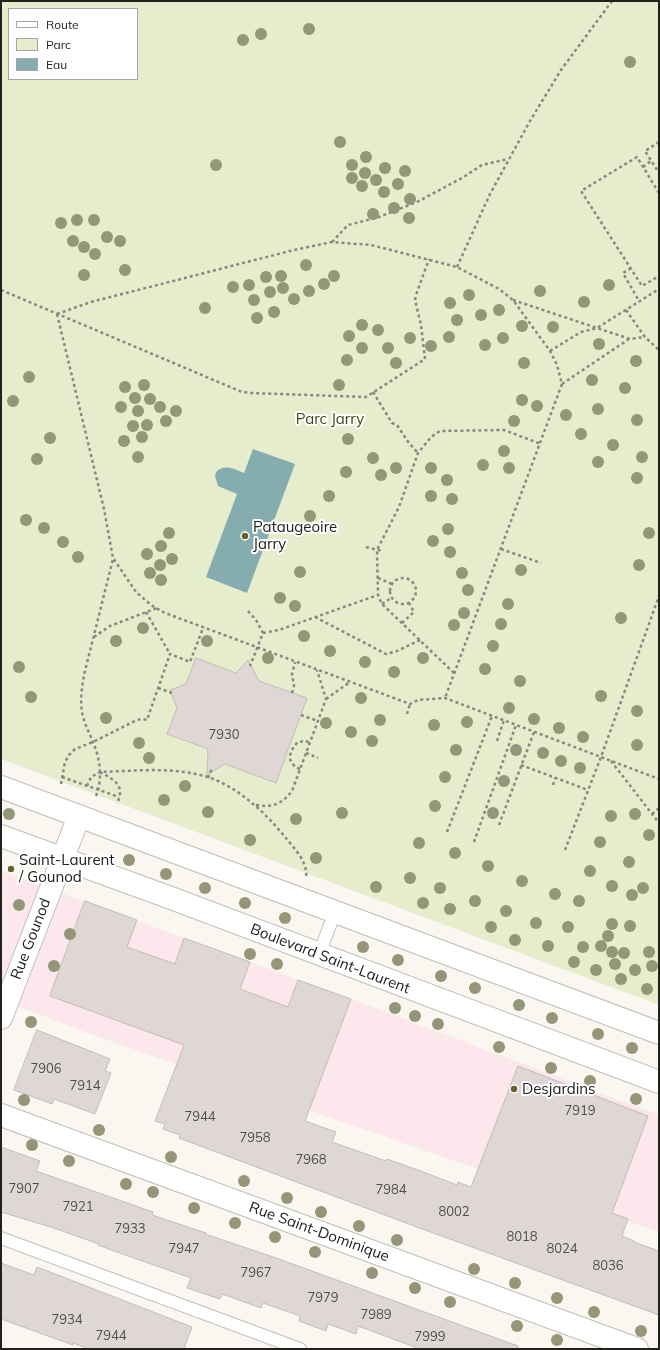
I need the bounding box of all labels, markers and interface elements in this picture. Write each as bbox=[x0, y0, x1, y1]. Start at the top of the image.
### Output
legend bbox=[8, 8, 138, 80]
text: Route bbox=[46, 17, 79, 32]
text: Parc bbox=[46, 37, 71, 52]
text: Eau bbox=[46, 57, 67, 72]
park label: Parc Jarry bbox=[296, 410, 364, 428]
place label: Pataugeoire Jarry bbox=[253, 518, 337, 553]
marker: Pataugeoire Jarry bbox=[240, 531, 250, 541]
house number: 7930 bbox=[208, 727, 240, 743]
place label: Saint-Laurent / Gounod bbox=[19, 851, 115, 886]
marker: Saint-Laurent / Gounod bbox=[6, 864, 16, 874]
street label: Rue Gounod bbox=[7, 896, 55, 982]
street label: Boulevard Saint-Laurent bbox=[248, 920, 412, 998]
house number: 7906 bbox=[30, 1061, 62, 1077]
house number: 7914 bbox=[69, 1078, 101, 1094]
place label: Desjardins bbox=[522, 1080, 596, 1098]
marker: Desjardins bbox=[509, 1084, 519, 1094]
house number: 7919 bbox=[564, 1103, 596, 1119]
house number: 7944 bbox=[184, 1109, 216, 1125]
house number: 7958 bbox=[239, 1130, 271, 1146]
house number: 7968 bbox=[295, 1152, 327, 1168]
house number: 7907 bbox=[8, 1181, 40, 1197]
house number: 7984 bbox=[375, 1182, 407, 1198]
street label: Rue Saint-Dominique bbox=[246, 1198, 392, 1266]
house number: 7921 bbox=[62, 1199, 94, 1215]
house number: 8002 bbox=[438, 1204, 470, 1220]
house number: 7933 bbox=[114, 1221, 146, 1237]
house number: 8018 bbox=[506, 1229, 538, 1245]
house number: 7947 bbox=[168, 1241, 200, 1257]
house number: 8024 bbox=[546, 1241, 578, 1257]
house number: 8036 bbox=[592, 1258, 624, 1274]
house number: 7967 bbox=[240, 1265, 272, 1281]
house number: 7979 bbox=[307, 1290, 339, 1306]
house number: 7989 bbox=[360, 1307, 392, 1323]
house number: 7934 bbox=[51, 1312, 83, 1328]
house number: 7944 bbox=[95, 1328, 127, 1344]
house number: 7999 bbox=[414, 1329, 446, 1345]

